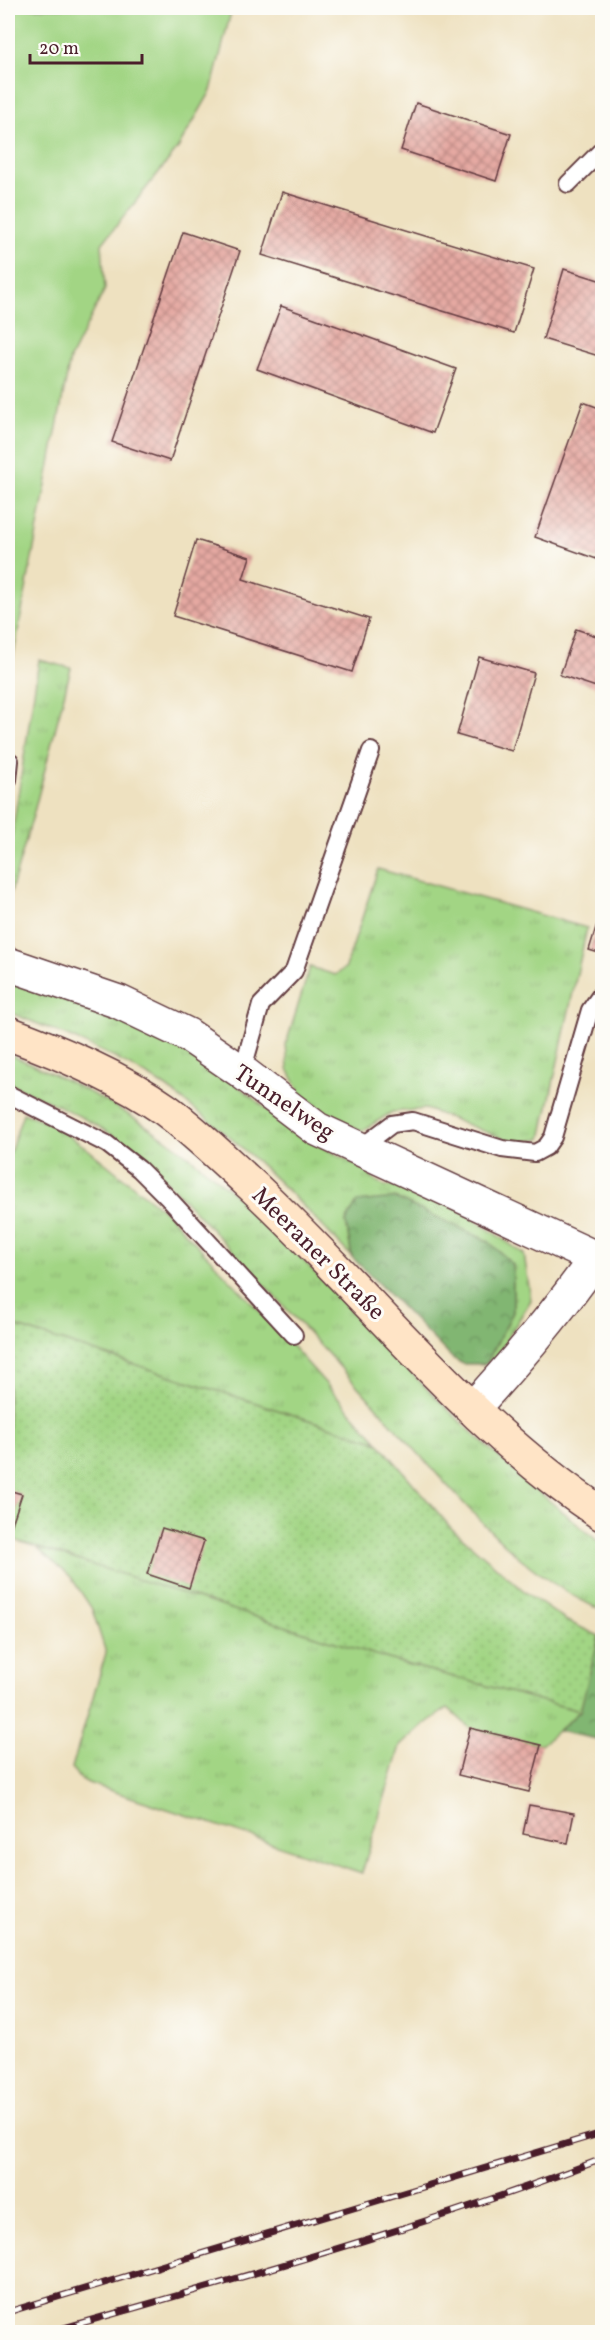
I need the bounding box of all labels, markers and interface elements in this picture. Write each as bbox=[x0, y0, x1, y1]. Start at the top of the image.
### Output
scale bar bbox=[30, 27, 142, 65]
text: 20 m bbox=[39, 37, 79, 62]
street label: Tunnelweg bbox=[226, 1057, 341, 1150]
street label: Meeraner Straße bbox=[243, 1180, 392, 1329]

